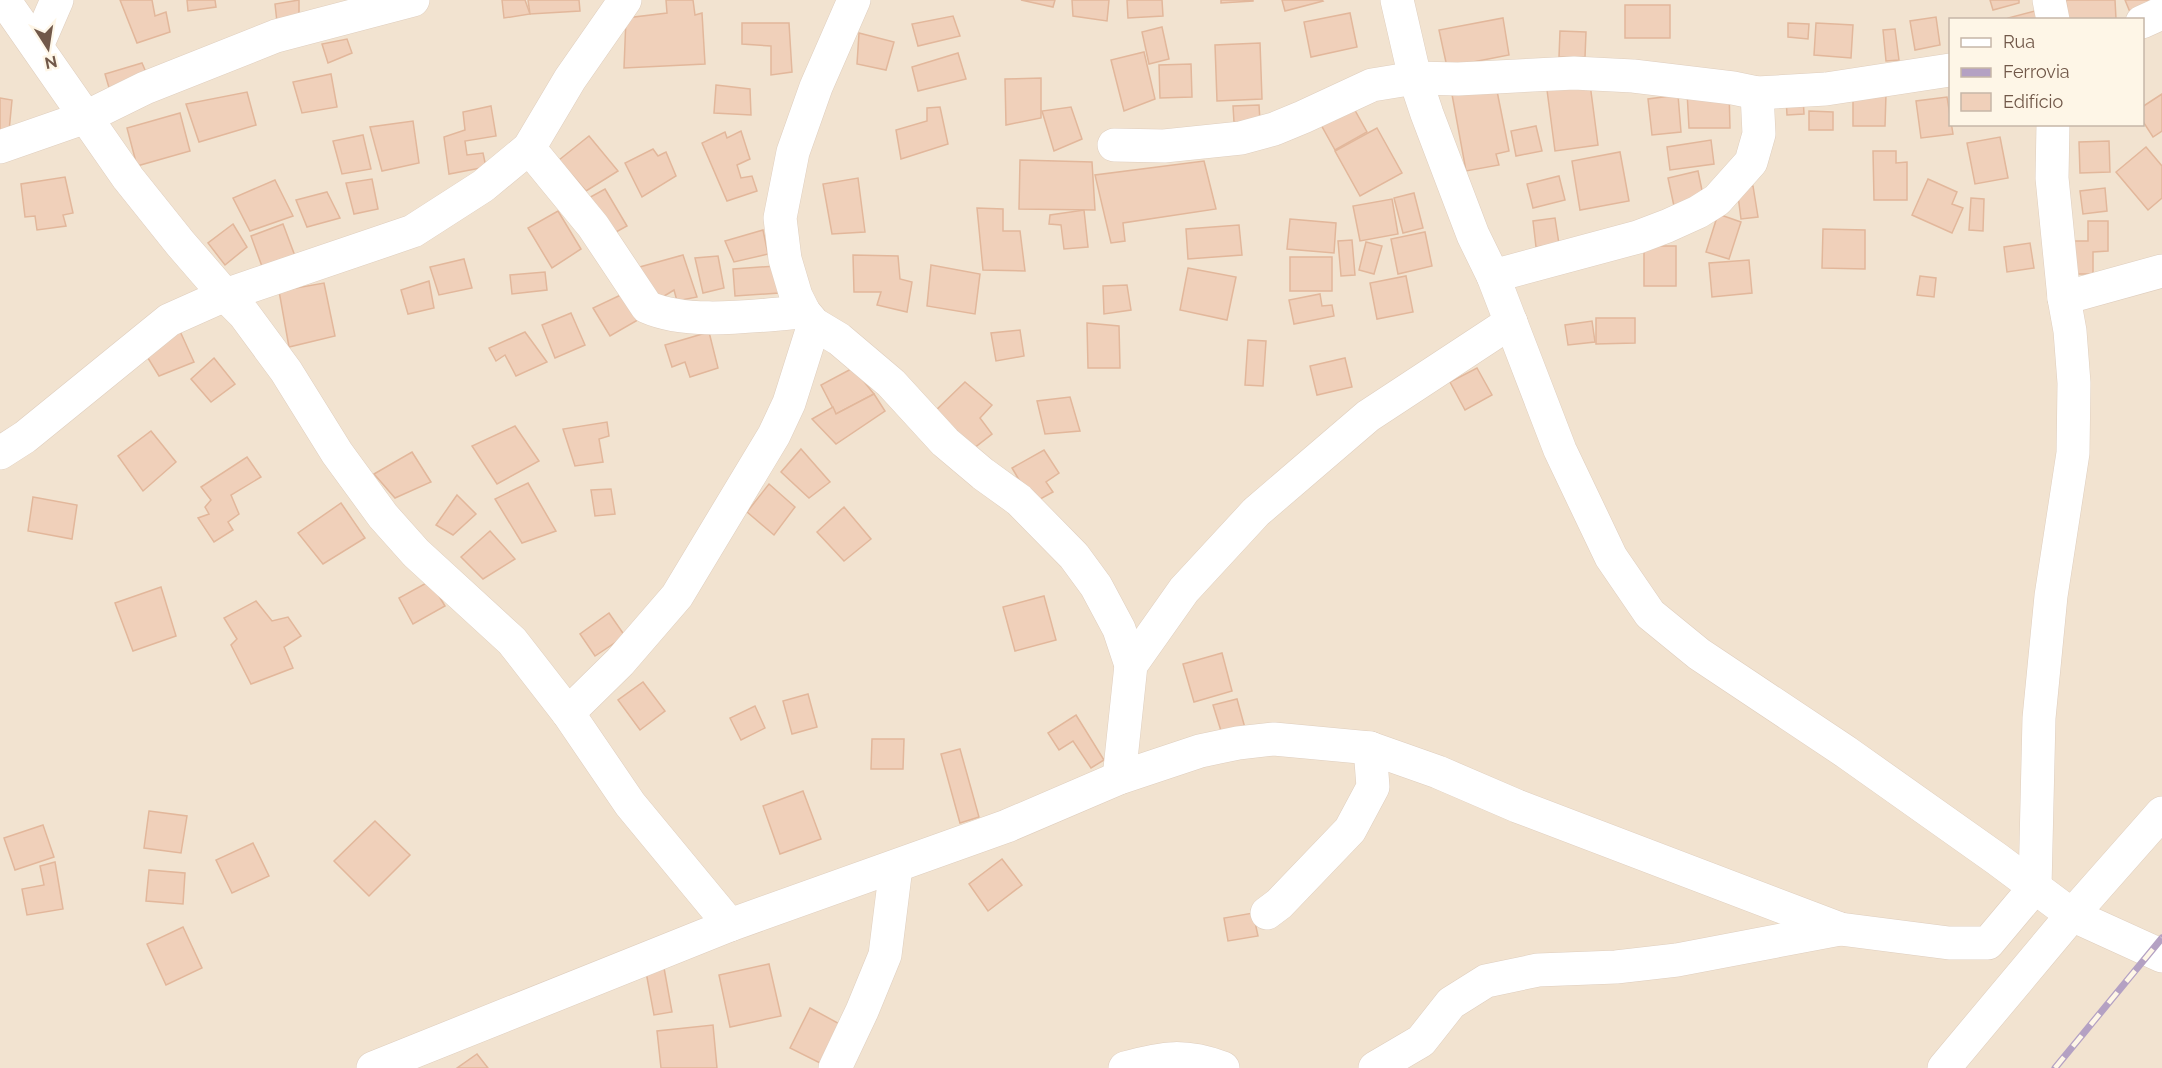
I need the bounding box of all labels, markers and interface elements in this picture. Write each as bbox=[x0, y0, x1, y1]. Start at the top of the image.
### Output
north arrow bbox=[18, 18, 78, 78]
legend bbox=[1949, 18, 2144, 126]
text: Rua bbox=[2003, 31, 2035, 52]
text: N bbox=[43, 52, 59, 73]
text: Ferrovia bbox=[2003, 61, 2070, 82]
text: Edifício bbox=[2003, 91, 2063, 112]

